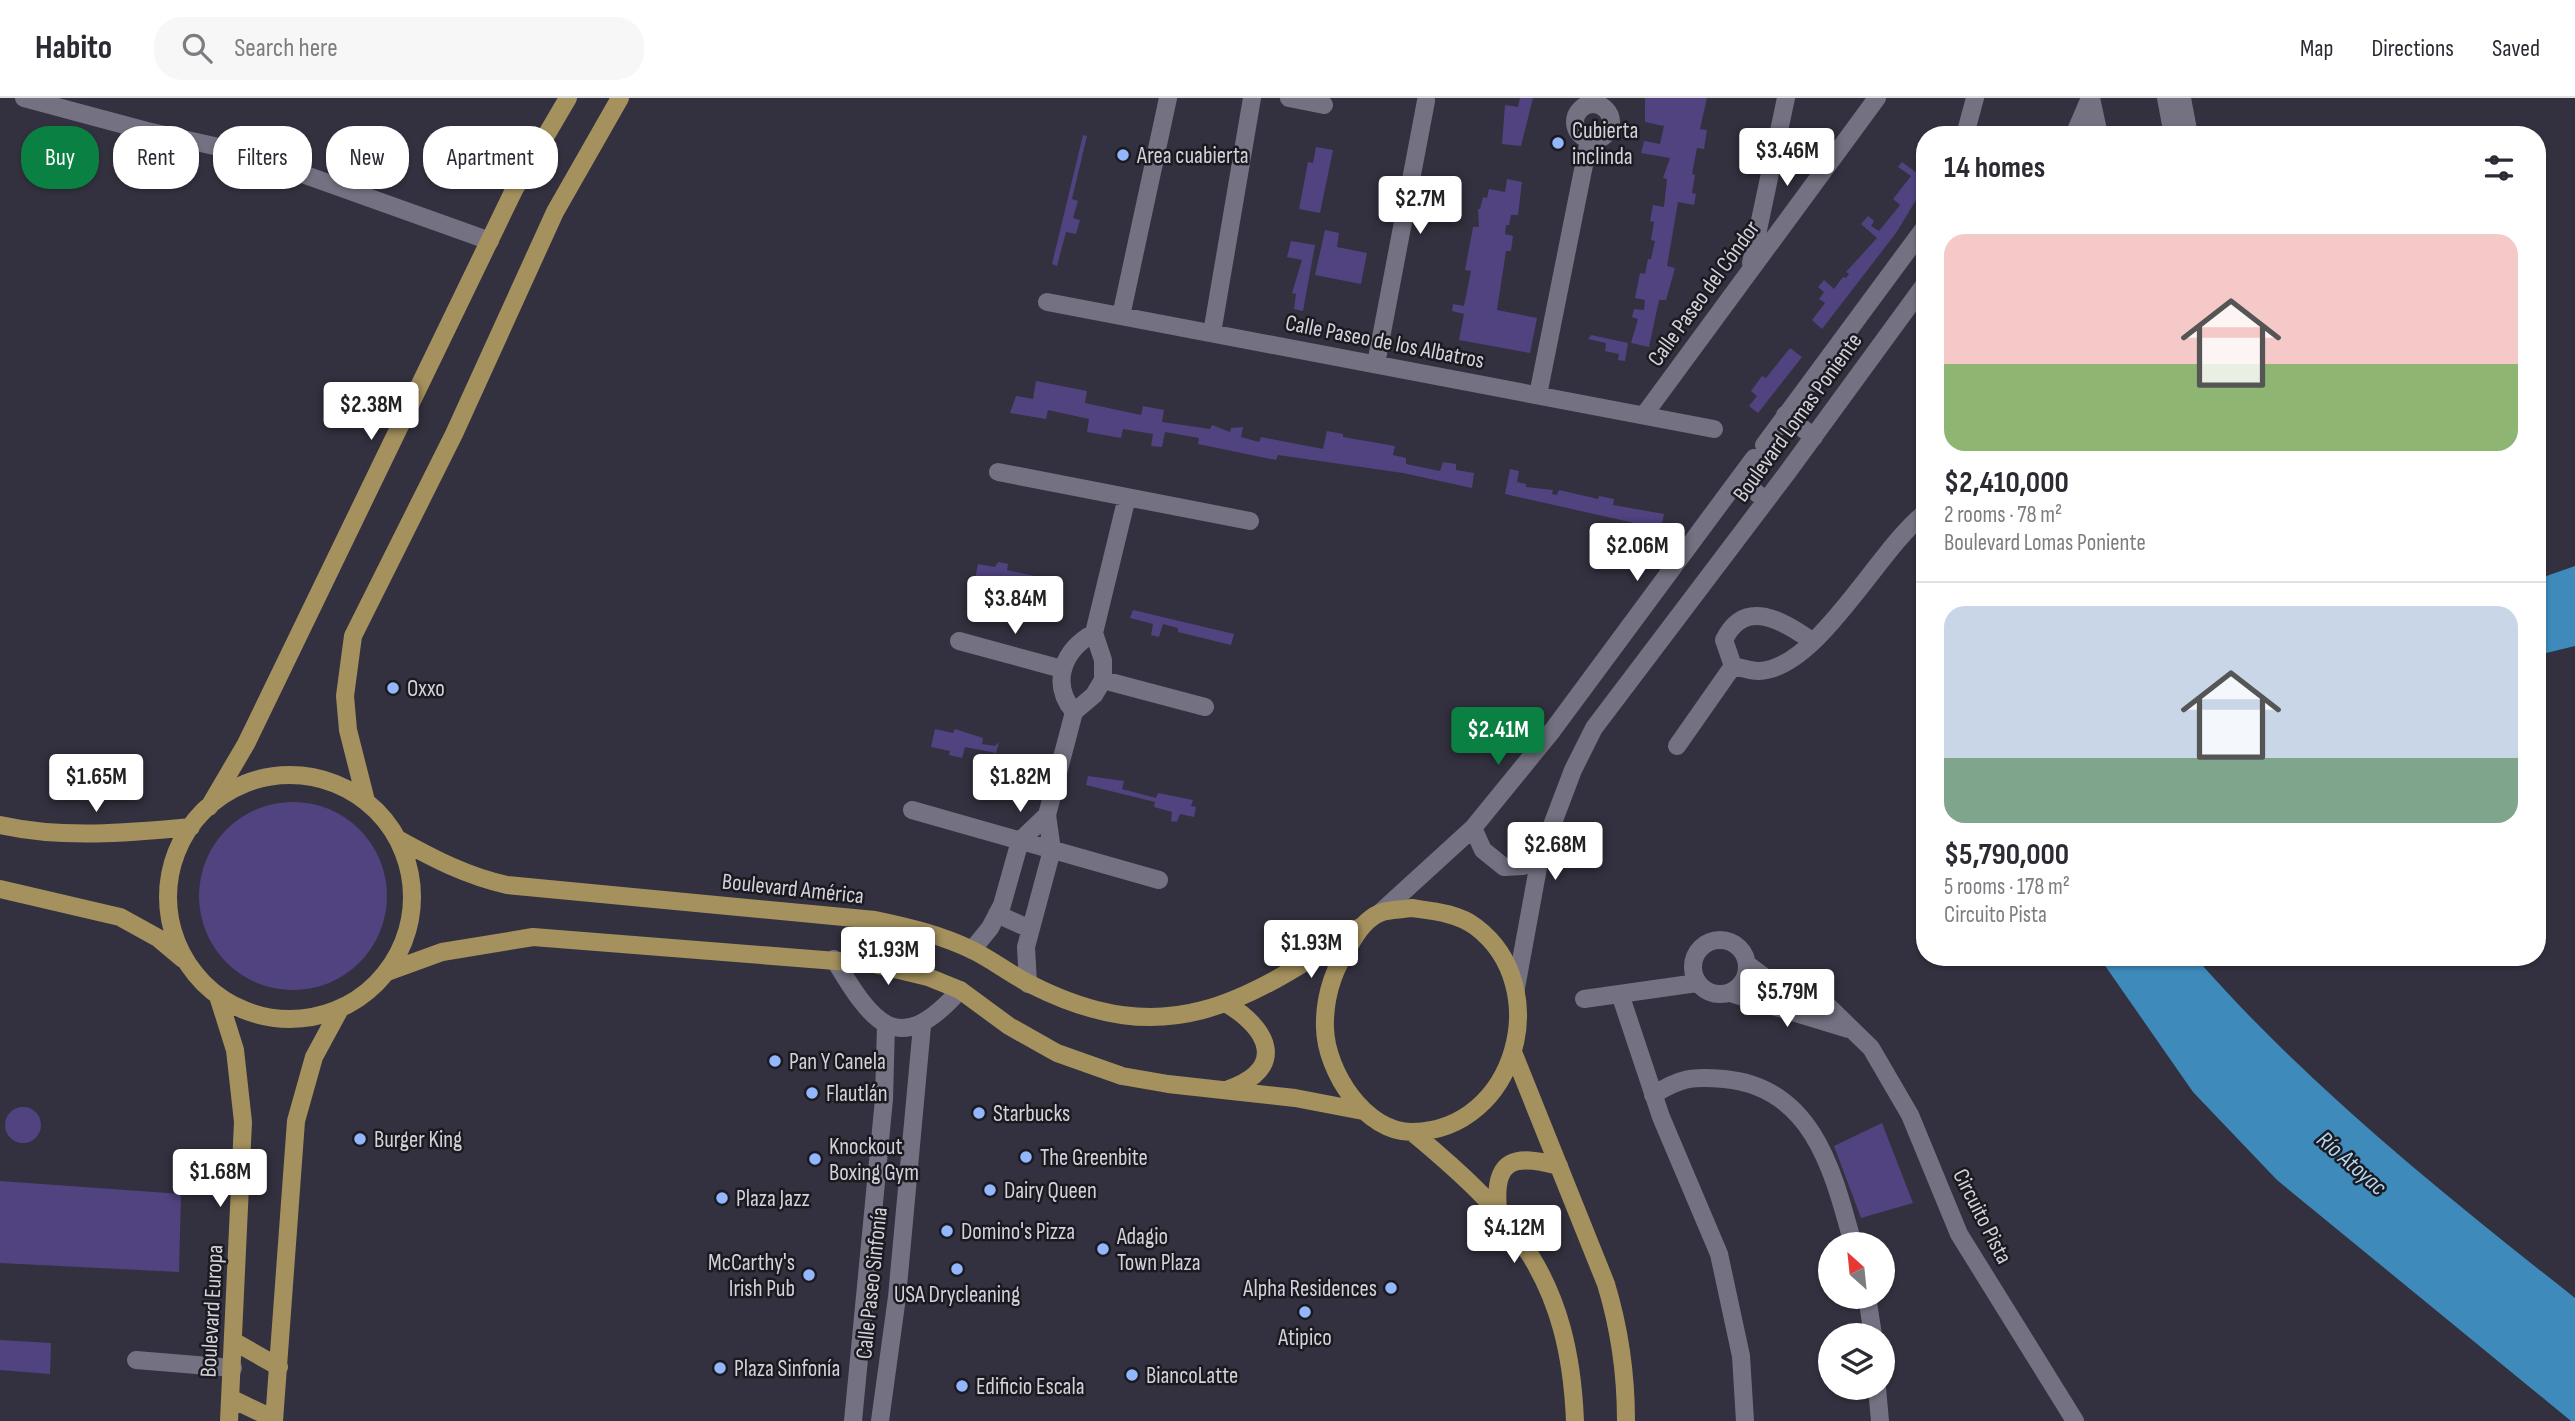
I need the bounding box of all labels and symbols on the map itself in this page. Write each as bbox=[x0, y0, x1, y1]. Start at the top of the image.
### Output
place label: Cubierta inclinda bbox=[1572, 117, 1638, 171]
pin: $3.46M bbox=[1730, 129, 1844, 188]
marker: Cubierta inclinda bbox=[1550, 135, 1566, 151]
place label: Area cuabierta bbox=[1136, 142, 1249, 170]
marker: Area cuabierta bbox=[1115, 147, 1131, 163]
pin: $2.7M bbox=[1371, 176, 1469, 236]
street label: Calle Paseo del Cóndor bbox=[1642, 215, 1766, 372]
street label: Calle Paseo de los Albatros bbox=[1283, 309, 1487, 375]
street label: Boulevard Lomas Poniente bbox=[1727, 328, 1868, 507]
pin: $2.38M bbox=[314, 382, 428, 442]
pin: $2.06M bbox=[1580, 524, 1694, 583]
pin: $3.84M bbox=[958, 576, 1072, 636]
place label: Oxxo bbox=[407, 675, 445, 703]
marker: Oxxo bbox=[385, 680, 401, 696]
pin: $2.41M bbox=[1441, 708, 1555, 767]
pin: $1.65M bbox=[39, 754, 153, 814]
pin: $1.82M bbox=[963, 754, 1077, 814]
pin: $2.68M bbox=[1498, 822, 1612, 882]
street label: Boulevard América bbox=[721, 868, 865, 910]
pin: $1.93M bbox=[1254, 920, 1368, 980]
pin: $1.93M bbox=[831, 928, 945, 987]
pin: $5.79M bbox=[1730, 970, 1844, 1029]
place label: Pan Y Canela bbox=[789, 1048, 886, 1076]
marker: Pan Y Canela bbox=[767, 1053, 783, 1069]
place label: Flautlán bbox=[826, 1080, 887, 1108]
marker: Flautlán bbox=[804, 1085, 820, 1101]
place label: Starbucks bbox=[993, 1100, 1070, 1128]
marker: Starbucks bbox=[971, 1105, 987, 1121]
water label: Río Atoyac bbox=[2311, 1125, 2393, 1202]
place label: Burger King bbox=[374, 1126, 462, 1154]
marker: Burger King bbox=[352, 1131, 368, 1147]
place label: Knockout Boxing Gym bbox=[829, 1133, 919, 1187]
place label: The Greenbite bbox=[1040, 1144, 1148, 1172]
marker: The Greenbite bbox=[1018, 1149, 1034, 1165]
pin: $1.68M bbox=[163, 1150, 277, 1209]
marker: Knockout Boxing Gym bbox=[807, 1151, 823, 1167]
street label: Circuito Pista bbox=[1946, 1164, 2018, 1269]
place label: Dairy Queen bbox=[1004, 1177, 1097, 1205]
marker: Dairy Queen bbox=[982, 1182, 998, 1198]
place label: Plaza Jazz bbox=[736, 1185, 810, 1213]
marker: Plaza Jazz bbox=[714, 1190, 730, 1206]
street label: Calle Paseo Sinfonía bbox=[850, 1206, 894, 1360]
pin: $4.12M bbox=[1457, 1206, 1571, 1265]
place label: Domino's Pizza bbox=[961, 1218, 1075, 1246]
marker: Domino's Pizza bbox=[939, 1223, 955, 1239]
place label: Adagio Town Plaza bbox=[1116, 1223, 1201, 1277]
north arrow bbox=[1818, 1232, 1895, 1309]
marker: Adagio Town Plaza bbox=[1095, 1241, 1111, 1257]
street label: Boulevard Europa bbox=[195, 1244, 229, 1378]
place label: McCarthy's Irish Pub bbox=[708, 1249, 795, 1303]
marker: USA Drycleaning bbox=[949, 1261, 965, 1277]
marker: McCarthy's Irish Pub bbox=[801, 1267, 817, 1283]
place label: Alpha Residences bbox=[1242, 1275, 1377, 1303]
marker: Alpha Residences bbox=[1383, 1280, 1399, 1296]
place label: USA Drycleaning bbox=[894, 1281, 1020, 1309]
marker: Atipico bbox=[1297, 1304, 1313, 1320]
place label: Atipico bbox=[1277, 1324, 1332, 1352]
place label: Plaza Sinfonía bbox=[734, 1355, 840, 1383]
marker: Plaza Sinfonía bbox=[712, 1360, 728, 1376]
place label: BiancoLatte bbox=[1146, 1362, 1238, 1390]
marker: BiancoLatte bbox=[1124, 1367, 1140, 1383]
place label: Edificio Escala bbox=[976, 1373, 1085, 1401]
marker: Edificio Escala bbox=[954, 1378, 970, 1394]

